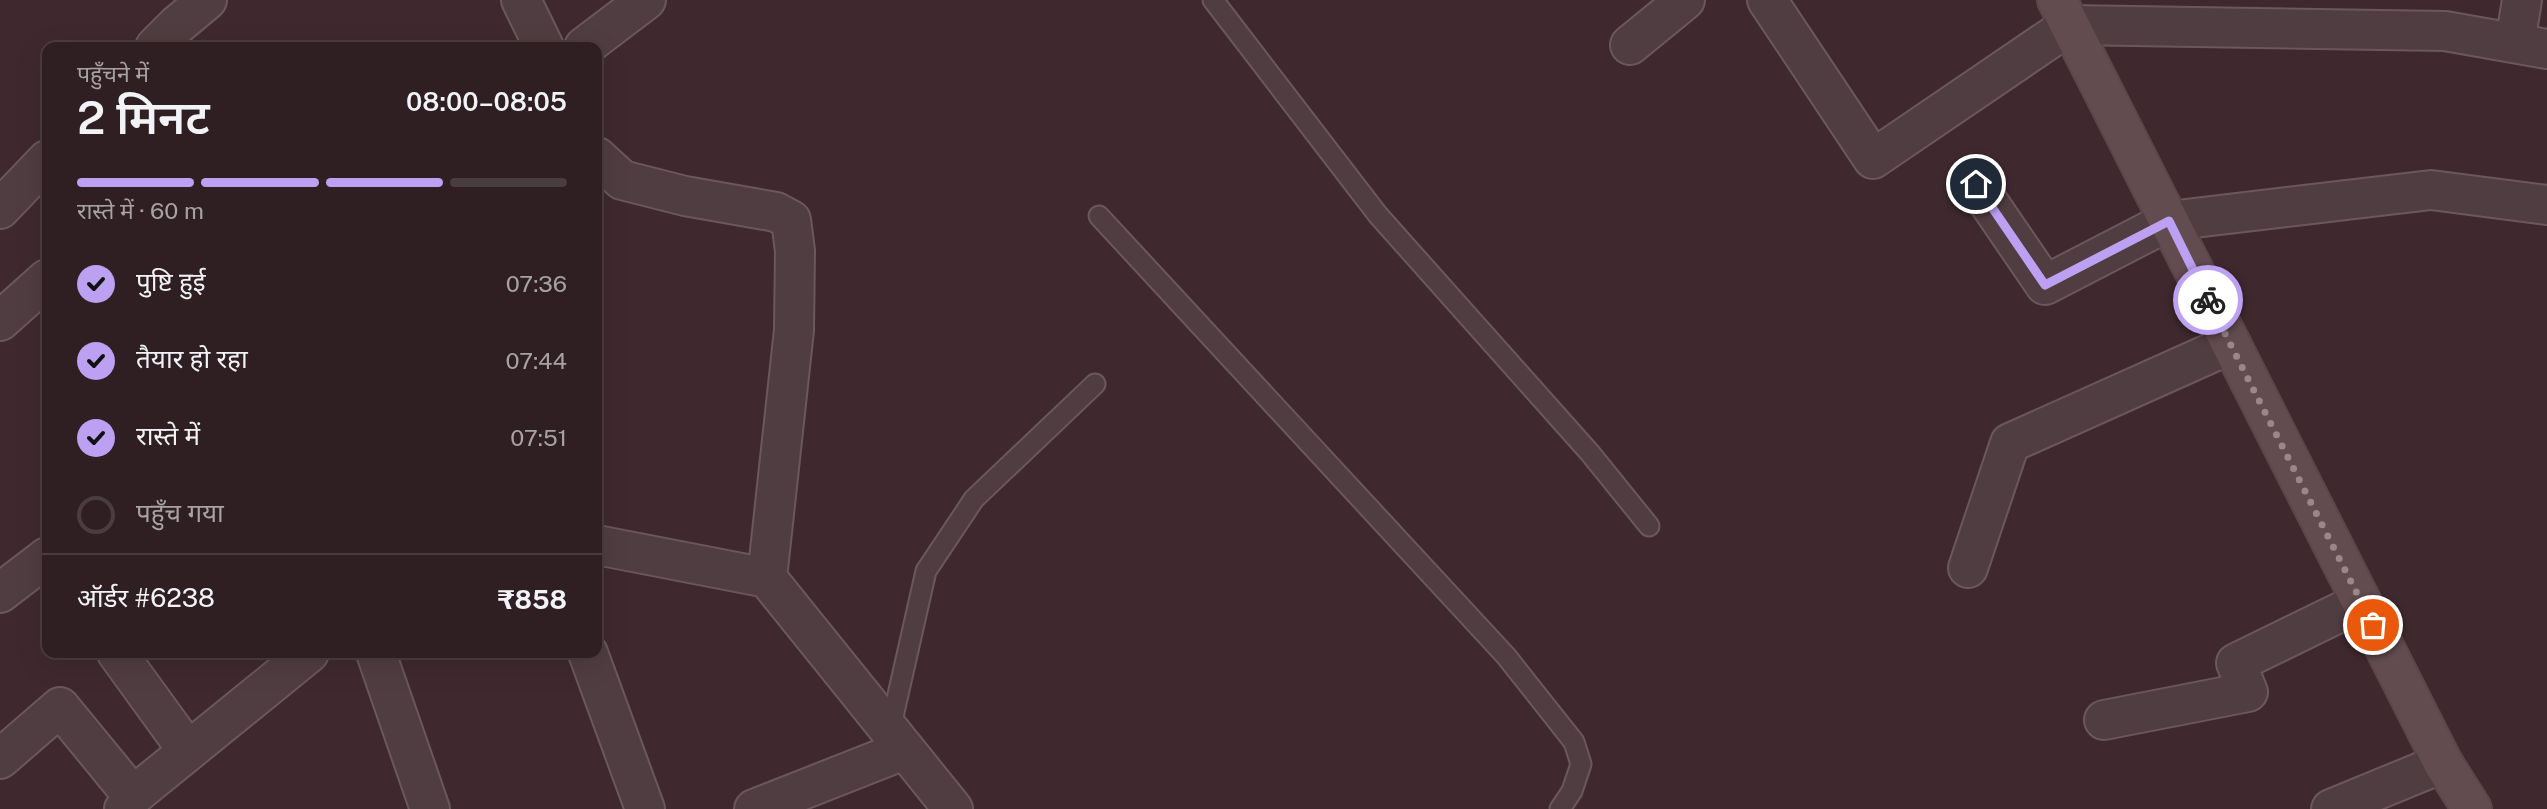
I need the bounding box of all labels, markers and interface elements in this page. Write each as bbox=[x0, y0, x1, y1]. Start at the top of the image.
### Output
text: पहुँचने में bbox=[77, 60, 149, 87]
text: 08:00–08:05 bbox=[406, 86, 567, 117]
text: 2 मिनट bbox=[77, 90, 210, 144]
pin bbox=[1946, 154, 2006, 214]
icon: home bbox=[1957, 165, 1995, 203]
text: रास्ते में · 60 m bbox=[77, 197, 204, 224]
icon: check bbox=[77, 265, 115, 303]
courier bbox=[2173, 265, 2243, 335]
text: पुष्टि हुई bbox=[136, 266, 206, 297]
text: 07:36 bbox=[506, 270, 567, 297]
icon: bike bbox=[2189, 281, 2227, 319]
icon: check bbox=[77, 342, 115, 380]
text: तैयार हो रहा bbox=[136, 343, 248, 374]
text: 07:44 bbox=[506, 347, 567, 374]
icon: check bbox=[77, 419, 115, 457]
text: रास्ते में bbox=[136, 420, 200, 451]
text: 07:51 bbox=[510, 424, 567, 451]
text: पहुँच गया bbox=[136, 497, 224, 528]
text: ऑर्डर #6238 bbox=[77, 582, 215, 613]
text: ₹858 bbox=[498, 584, 567, 615]
pin bbox=[2343, 595, 2403, 655]
icon: bag bbox=[2354, 606, 2392, 644]

